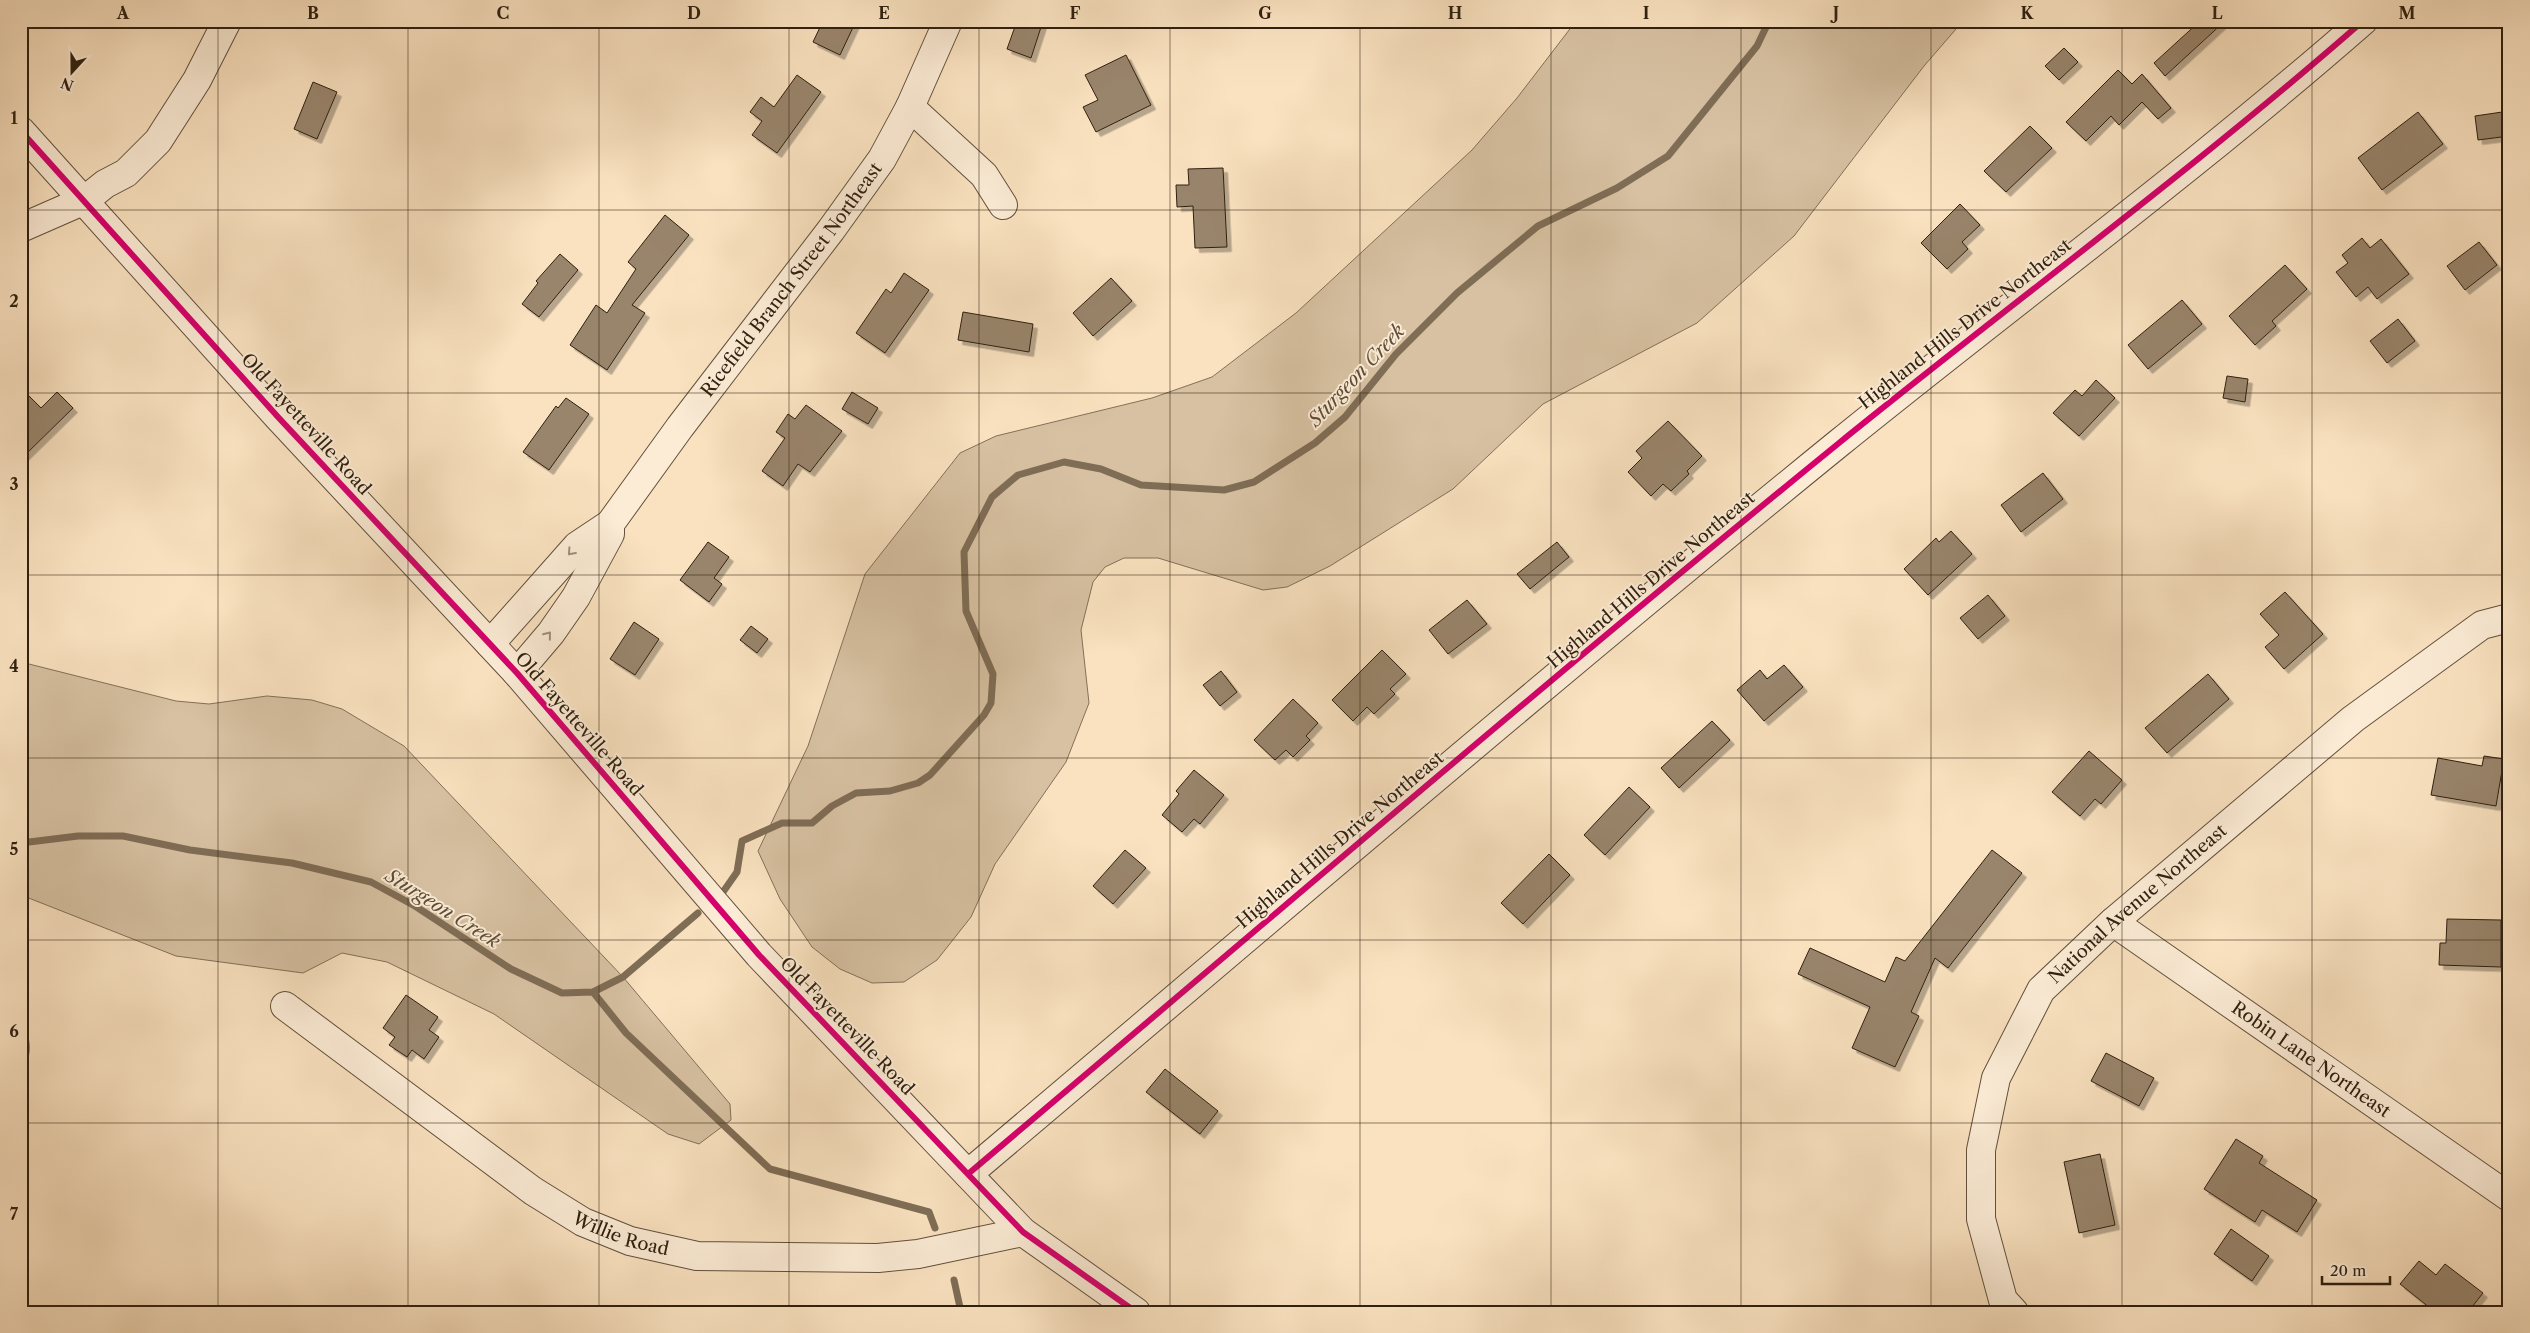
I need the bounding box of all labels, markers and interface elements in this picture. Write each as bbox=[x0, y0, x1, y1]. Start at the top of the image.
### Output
text: A bbox=[116, 3, 130, 23]
text: B bbox=[307, 3, 319, 23]
text: C bbox=[497, 3, 509, 23]
text: D bbox=[687, 3, 701, 23]
text: E bbox=[878, 3, 890, 23]
text: F bbox=[1070, 3, 1081, 23]
text: G bbox=[1258, 3, 1272, 23]
text: H bbox=[1448, 3, 1462, 23]
text: I bbox=[1643, 3, 1650, 23]
text: J bbox=[1830, 3, 1839, 23]
text: K bbox=[2021, 3, 2035, 23]
text: L bbox=[2211, 3, 2223, 23]
text: M bbox=[2399, 3, 2416, 23]
north arrow bbox=[48, 48, 98, 98]
text: N bbox=[58, 74, 76, 95]
text: 1 bbox=[10, 108, 18, 128]
street label: Ricefield Branch Street Northeast bbox=[696, 158, 887, 401]
street label: Highland Hills Drive Northeast bbox=[1854, 234, 2076, 414]
text: 2 bbox=[9, 291, 19, 311]
water label: Sturgeon Creek bbox=[1303, 320, 1409, 432]
street label: Old Fayetteville Road bbox=[236, 348, 376, 500]
text: 3 bbox=[9, 474, 19, 494]
street label: Highland Hills Drive Northeast bbox=[1543, 486, 1760, 673]
one-way arrow bbox=[568, 547, 577, 556]
one-way arrow bbox=[543, 632, 552, 641]
street label: Old Fayetteville Road bbox=[511, 648, 647, 800]
text: 4 bbox=[9, 656, 19, 676]
street label: Highland Hills Drive Northeast bbox=[1232, 746, 1449, 933]
street label: National Avenue Northeast bbox=[2044, 819, 2232, 988]
text: 5 bbox=[10, 839, 19, 859]
water label: Sturgeon Creek bbox=[380, 863, 504, 953]
street label: Old Fayetteville Road bbox=[775, 952, 919, 1100]
street label: Robin Lane Northeast bbox=[2227, 997, 2395, 1123]
text: 6 bbox=[9, 1021, 19, 1041]
text: 7 bbox=[10, 1204, 19, 1224]
street label: Willie Road bbox=[567, 1207, 671, 1260]
scale bar bbox=[2322, 1253, 2390, 1285]
text: 20 m bbox=[2330, 1261, 2366, 1280]

